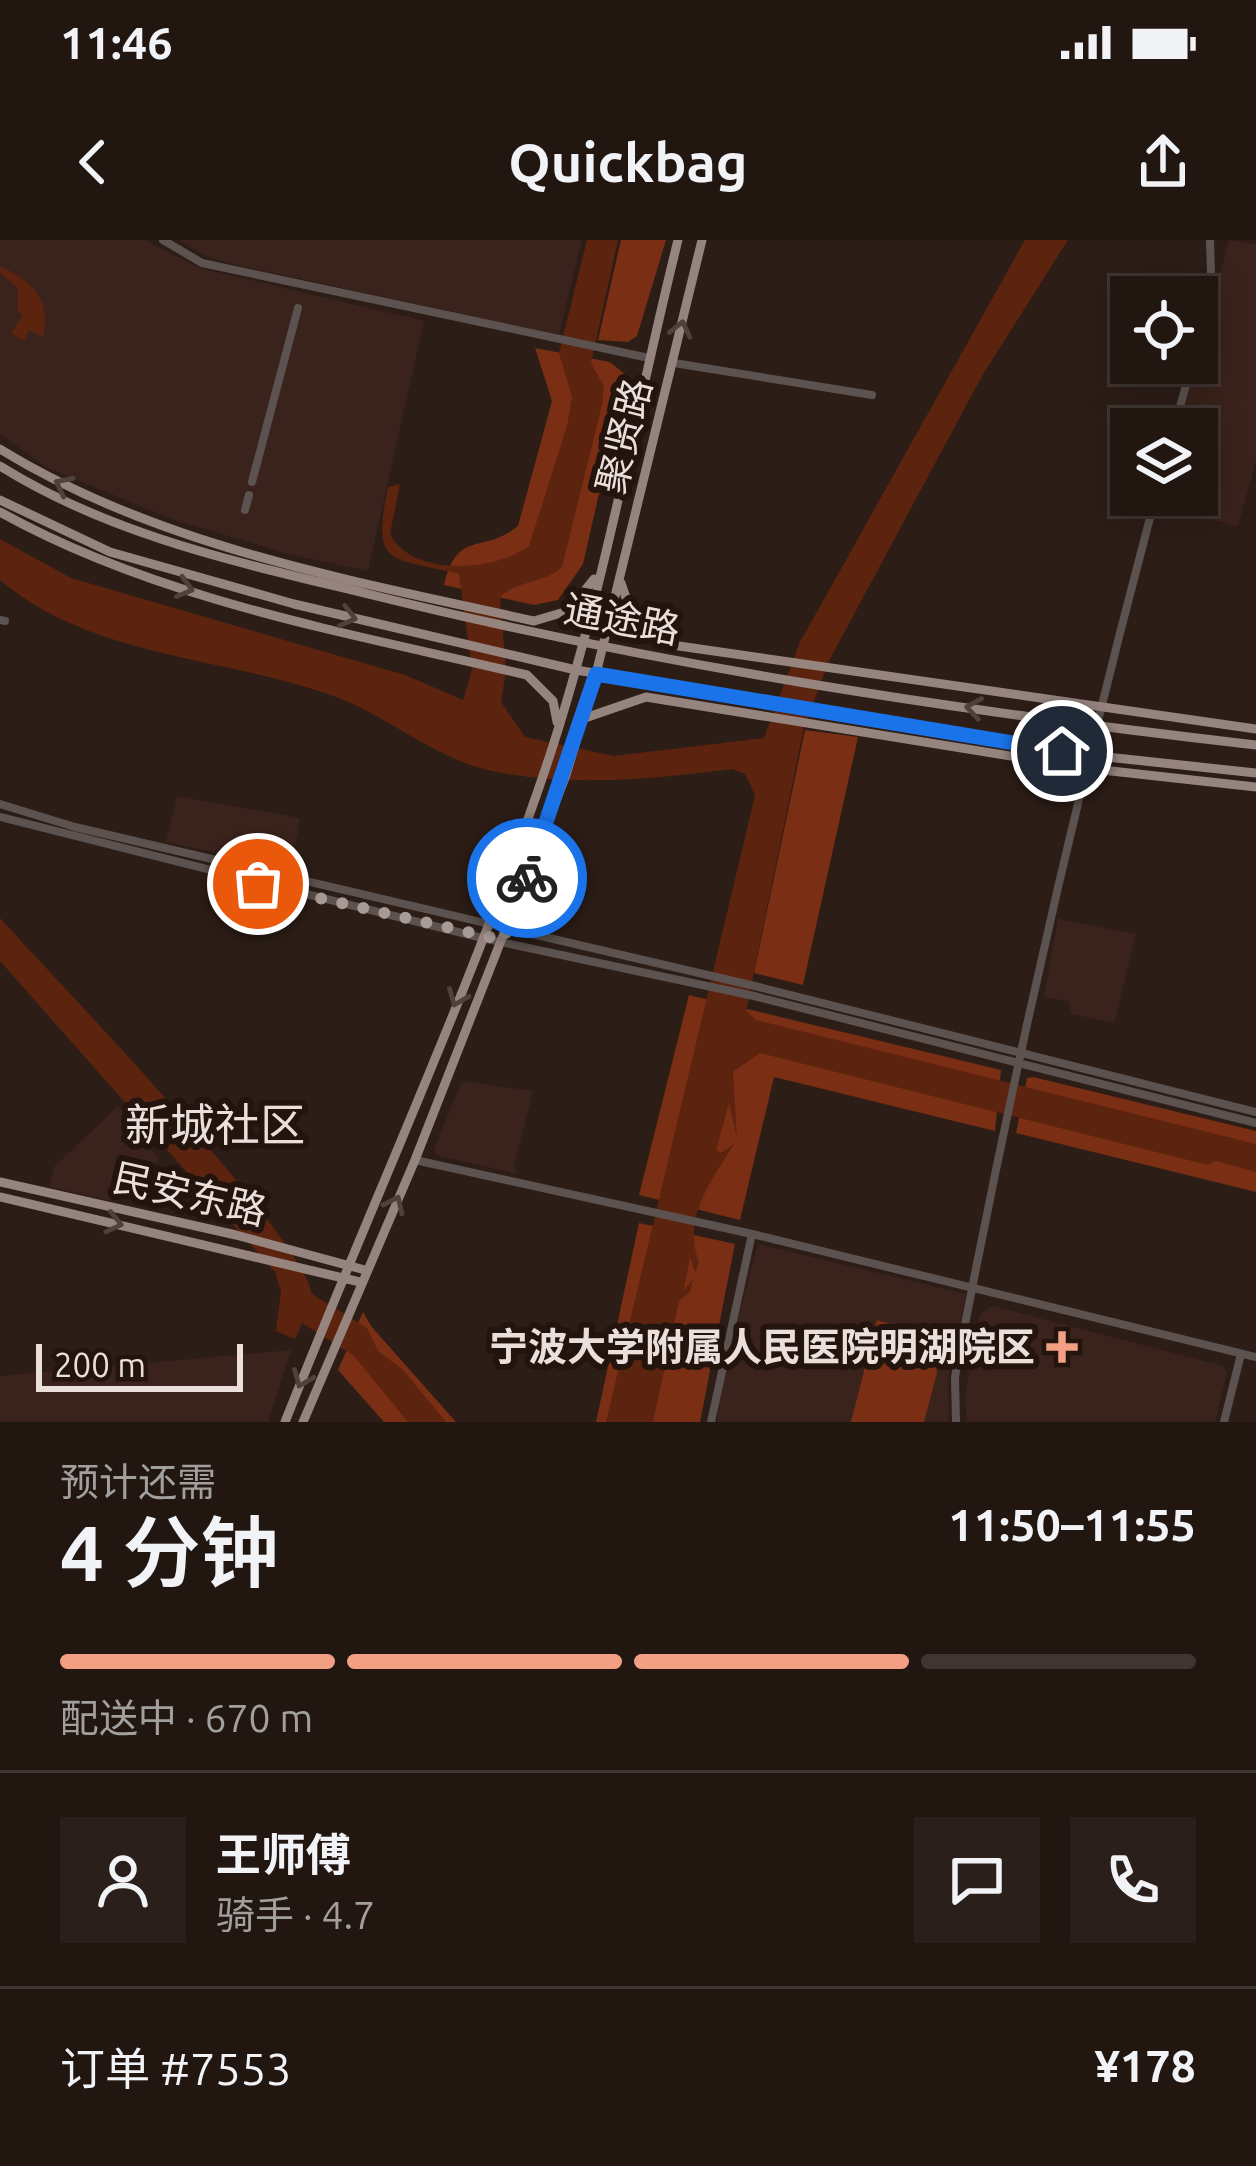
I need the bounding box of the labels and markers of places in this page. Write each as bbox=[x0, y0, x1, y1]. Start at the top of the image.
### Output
pin bbox=[1011, 700, 1113, 802]
pin bbox=[207, 833, 309, 935]
place label: 宁波大学附属人民医院明湖院区 bbox=[489, 1325, 1035, 1368]
marker: 宁波大学附属人民医院明湖院区 bbox=[1046, 1331, 1078, 1363]

